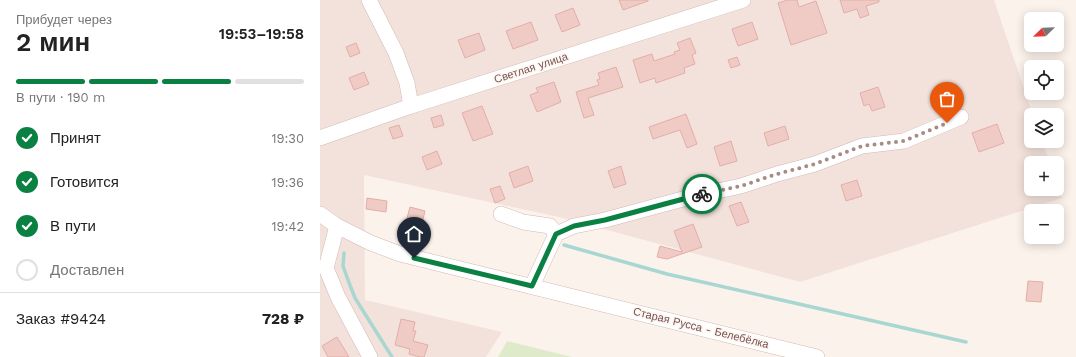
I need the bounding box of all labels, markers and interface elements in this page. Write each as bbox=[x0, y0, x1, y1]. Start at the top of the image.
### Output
text: Прибудет через bbox=[16, 12, 112, 27]
north arrow bbox=[1024, 12, 1064, 52]
map controls bbox=[1024, 12, 1064, 244]
text: 19:53–19:58 bbox=[219, 25, 304, 43]
text: 2 мин bbox=[16, 27, 90, 57]
street label: Светлая улица bbox=[493, 50, 570, 86]
button: locate bbox=[1024, 60, 1064, 100]
pin bbox=[930, 82, 964, 123]
icon: bag bbox=[936, 88, 958, 110]
text: В пути · 190 m bbox=[16, 90, 105, 105]
button: layers bbox=[1024, 108, 1064, 148]
icon: check bbox=[16, 127, 38, 149]
text: Принят bbox=[50, 129, 101, 147]
text: 19:30 bbox=[271, 131, 304, 146]
button: + bbox=[1024, 156, 1064, 196]
icon: check bbox=[16, 171, 38, 193]
text: Готовится bbox=[50, 173, 119, 191]
courier bbox=[682, 174, 722, 214]
text: 19:36 bbox=[272, 175, 304, 190]
icon: bike bbox=[691, 183, 713, 205]
button: − bbox=[1024, 204, 1064, 244]
icon: check bbox=[16, 215, 38, 237]
text: В пути bbox=[50, 217, 96, 235]
pin bbox=[397, 217, 431, 258]
text: 19:42 bbox=[272, 219, 304, 234]
icon: home bbox=[403, 223, 425, 245]
text: Доставлен bbox=[50, 261, 124, 279]
street label: Старая Русса - Белебёлка bbox=[632, 305, 771, 351]
text: Заказ #9424 bbox=[16, 310, 106, 328]
text: 728 ₽ bbox=[262, 310, 304, 328]

